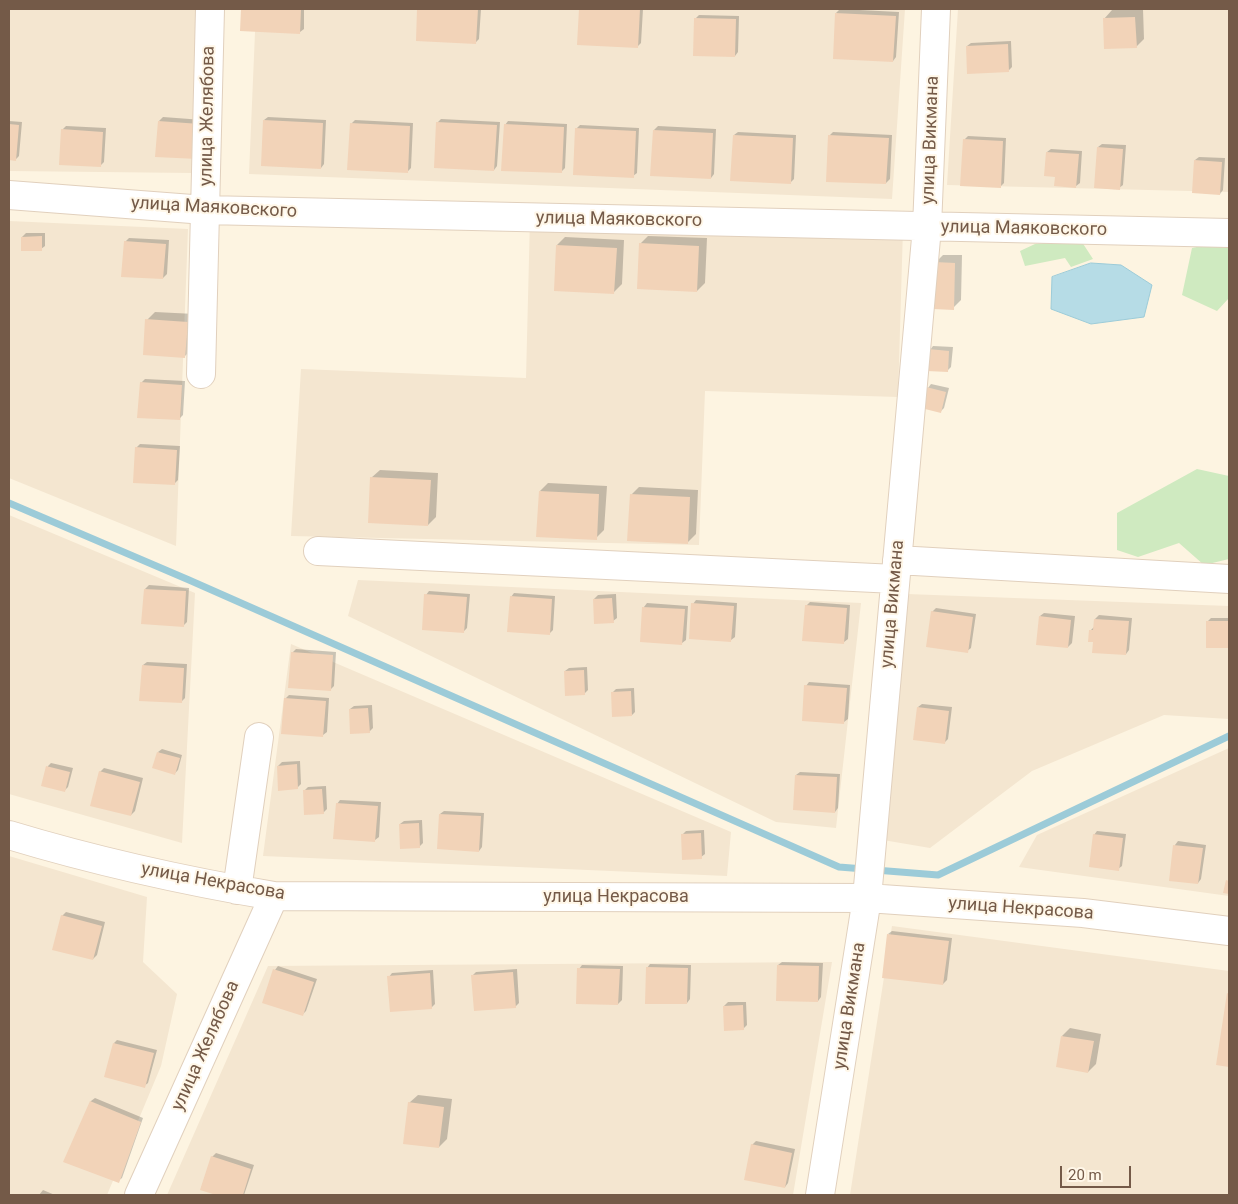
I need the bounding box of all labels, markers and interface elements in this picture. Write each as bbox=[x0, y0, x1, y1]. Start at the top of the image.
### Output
street label: улица Желябова bbox=[196, 46, 220, 186]
street label: улица Викмана bbox=[918, 75, 944, 205]
street label: улица Маяковского bbox=[130, 193, 298, 223]
street label: улица Маяковского bbox=[536, 208, 702, 232]
street label: улица Маяковского bbox=[941, 217, 1107, 241]
street label: улица Викмана bbox=[877, 539, 909, 669]
street label: улица Некрасова bbox=[139, 859, 287, 905]
street label: улица Некрасова bbox=[543, 886, 689, 908]
street label: улица Некрасова bbox=[948, 893, 1094, 925]
street label: улица Викмана bbox=[829, 941, 871, 1071]
street label: улица Желябова bbox=[168, 978, 244, 1114]
scale bar bbox=[1063, 1156, 1134, 1188]
text: 20 m bbox=[1068, 1166, 1102, 1184]

